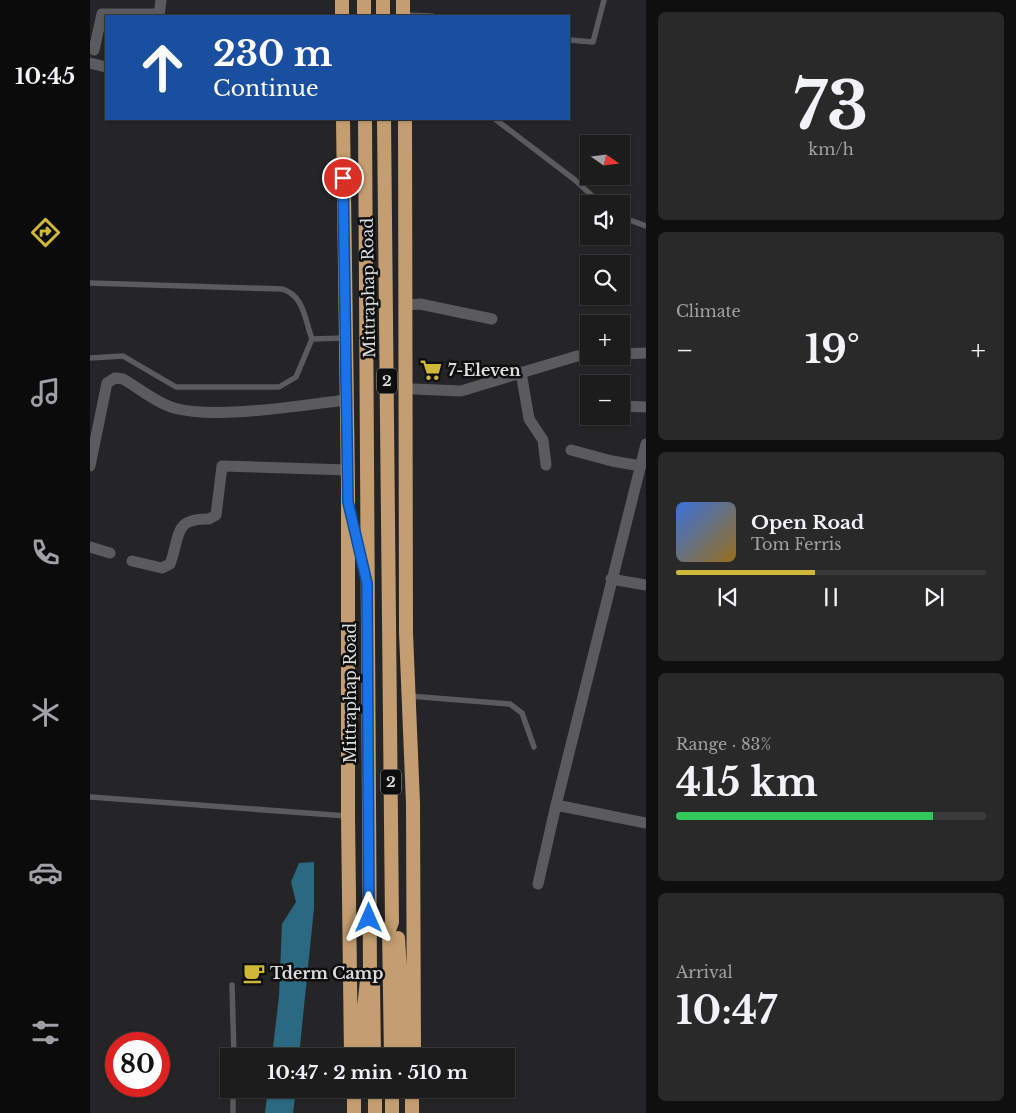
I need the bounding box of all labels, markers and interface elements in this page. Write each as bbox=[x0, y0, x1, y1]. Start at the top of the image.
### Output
text: 230 m bbox=[213, 32, 333, 75]
icon: ahead bbox=[130, 35, 195, 100]
text: 10:45 bbox=[15, 63, 75, 90]
text: 73 bbox=[794, 66, 868, 147]
text: Continue bbox=[213, 75, 319, 102]
north arrow bbox=[580, 135, 630, 185]
map controls bbox=[580, 135, 630, 425]
text: km/h bbox=[808, 139, 854, 159]
pin bbox=[322, 157, 364, 199]
icon: arrive bbox=[329, 164, 357, 192]
button: sound bbox=[580, 195, 630, 245]
icon: directions bbox=[28, 215, 63, 250]
street label: Mittraphap Road bbox=[357, 218, 379, 358]
button: search bbox=[580, 255, 630, 305]
text: Climate bbox=[676, 301, 741, 321]
button: + bbox=[580, 315, 630, 365]
text: 19° bbox=[805, 326, 860, 373]
text: − bbox=[676, 333, 694, 368]
text: + bbox=[971, 333, 986, 368]
supermarket icon: 7-Eleven bbox=[418, 357, 444, 383]
place label: 7-Eleven bbox=[448, 360, 521, 380]
road number: 2 bbox=[377, 368, 397, 394]
icon: music bbox=[28, 375, 63, 410]
button: − bbox=[580, 375, 630, 425]
text: Open Road bbox=[751, 511, 864, 534]
text: Tom Ferris bbox=[751, 534, 842, 554]
icon: phone bbox=[28, 535, 63, 570]
icon: previous bbox=[714, 583, 742, 611]
icon: pause bbox=[817, 583, 845, 611]
icon: next bbox=[920, 583, 948, 611]
street label: Mittraphap Road bbox=[340, 623, 360, 763]
icon: climate bbox=[28, 695, 63, 730]
text: Range · 83% bbox=[676, 734, 771, 754]
text: 415 km bbox=[676, 759, 818, 806]
road number: 2 bbox=[381, 770, 401, 794]
icon: car bbox=[28, 855, 63, 890]
position arrow bbox=[342, 891, 394, 943]
cafe icon: Tderm Camp bbox=[241, 960, 267, 986]
text: Arrival bbox=[676, 962, 733, 982]
place label: Tderm Camp bbox=[270, 963, 383, 983]
text: 10:47 bbox=[676, 987, 777, 1034]
icon: filters bbox=[28, 1015, 63, 1050]
speed limit sign: 80 bbox=[105, 1032, 170, 1097]
text: 10:47 · 2 min · 510 m bbox=[267, 1061, 468, 1084]

